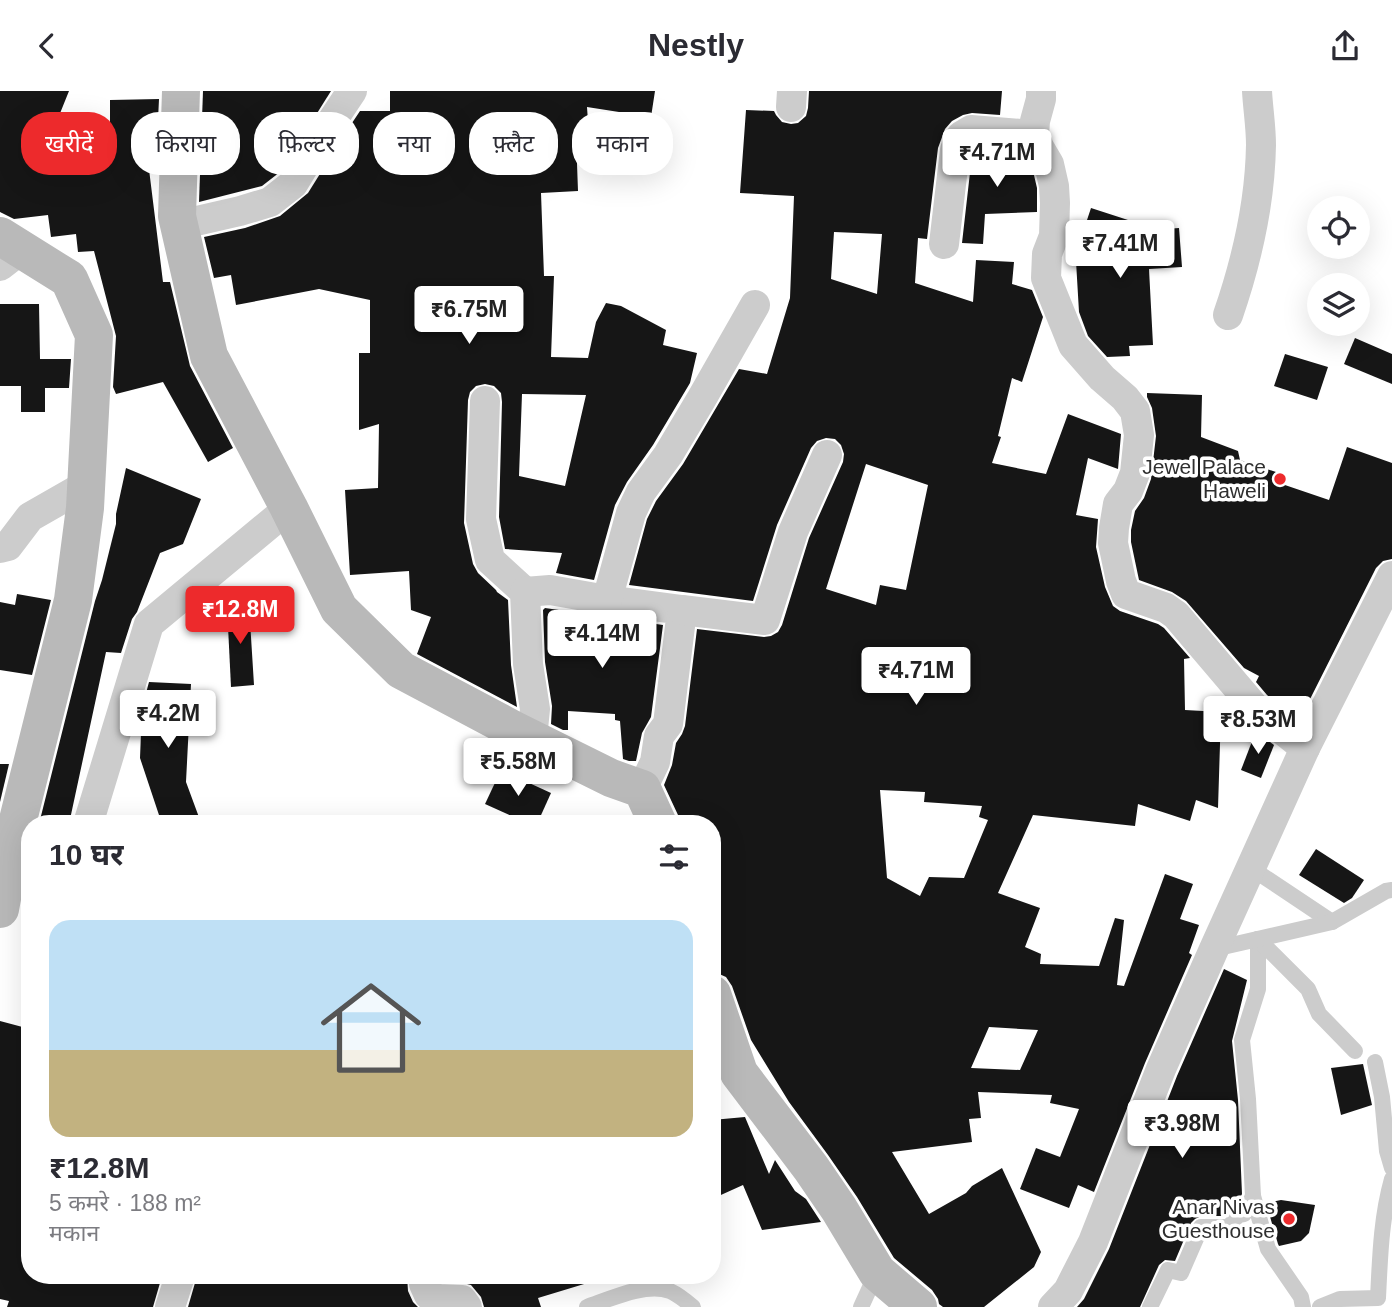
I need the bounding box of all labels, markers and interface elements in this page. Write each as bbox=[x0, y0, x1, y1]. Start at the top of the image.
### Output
icon: back bbox=[28, 27, 66, 65]
text: Nestly bbox=[648, 27, 744, 63]
icon: share bbox=[1326, 27, 1364, 65]
chip: खरीदें bbox=[21, 112, 117, 175]
chip: किराया bbox=[131, 112, 240, 175]
chip: फ़िल्टर bbox=[254, 112, 359, 175]
chip: नया bbox=[373, 112, 455, 175]
chip: फ़्लैट bbox=[469, 112, 558, 175]
chip: मकान bbox=[572, 112, 673, 175]
pin: ₹4.71M bbox=[940, 129, 1054, 189]
text: ₹4.71M bbox=[958, 139, 1036, 165]
map controls bbox=[1307, 196, 1370, 336]
button: locate bbox=[1307, 196, 1370, 259]
pin: ₹7.41M bbox=[1063, 221, 1177, 280]
text: ₹7.41M bbox=[1081, 230, 1159, 256]
button: layers bbox=[1307, 273, 1370, 336]
pin: ₹6.75M bbox=[412, 287, 526, 346]
text: ₹6.75M bbox=[430, 296, 508, 322]
place label: Jewel Palace Haweli bbox=[1142, 455, 1266, 502]
marker: Jewel Palace Haweli bbox=[1272, 471, 1288, 487]
pin: ₹12.8M bbox=[183, 587, 297, 646]
text: ₹12.8M bbox=[201, 596, 279, 622]
pin: ₹4.14M bbox=[545, 611, 659, 670]
text: ₹4.14M bbox=[563, 620, 641, 646]
pin: ₹4.71M bbox=[859, 647, 973, 707]
text: ₹4.71M bbox=[877, 657, 955, 683]
pin: ₹4.2M bbox=[119, 691, 217, 750]
pin: ₹8.53M bbox=[1201, 697, 1315, 756]
text: ₹4.2M bbox=[136, 700, 200, 726]
text: ₹8.53M bbox=[1219, 706, 1297, 732]
pin: ₹5.58M bbox=[461, 739, 575, 798]
text: ₹5.58M bbox=[479, 748, 557, 774]
text: 10 घर bbox=[49, 838, 123, 871]
icon: filters bbox=[655, 838, 693, 876]
icon: home bbox=[308, 965, 434, 1091]
pin: ₹3.98M bbox=[1125, 1101, 1239, 1160]
text: ₹3.98M bbox=[1143, 1110, 1221, 1136]
text: ₹12.8M bbox=[49, 1151, 150, 1184]
text: 5 कमरे · 188 m² bbox=[49, 1190, 201, 1216]
place label: Anar Nivas Guesthouse bbox=[1162, 1195, 1275, 1242]
marker: Anar Nivas Guesthouse bbox=[1281, 1211, 1297, 1227]
text: मकान bbox=[49, 1220, 99, 1246]

